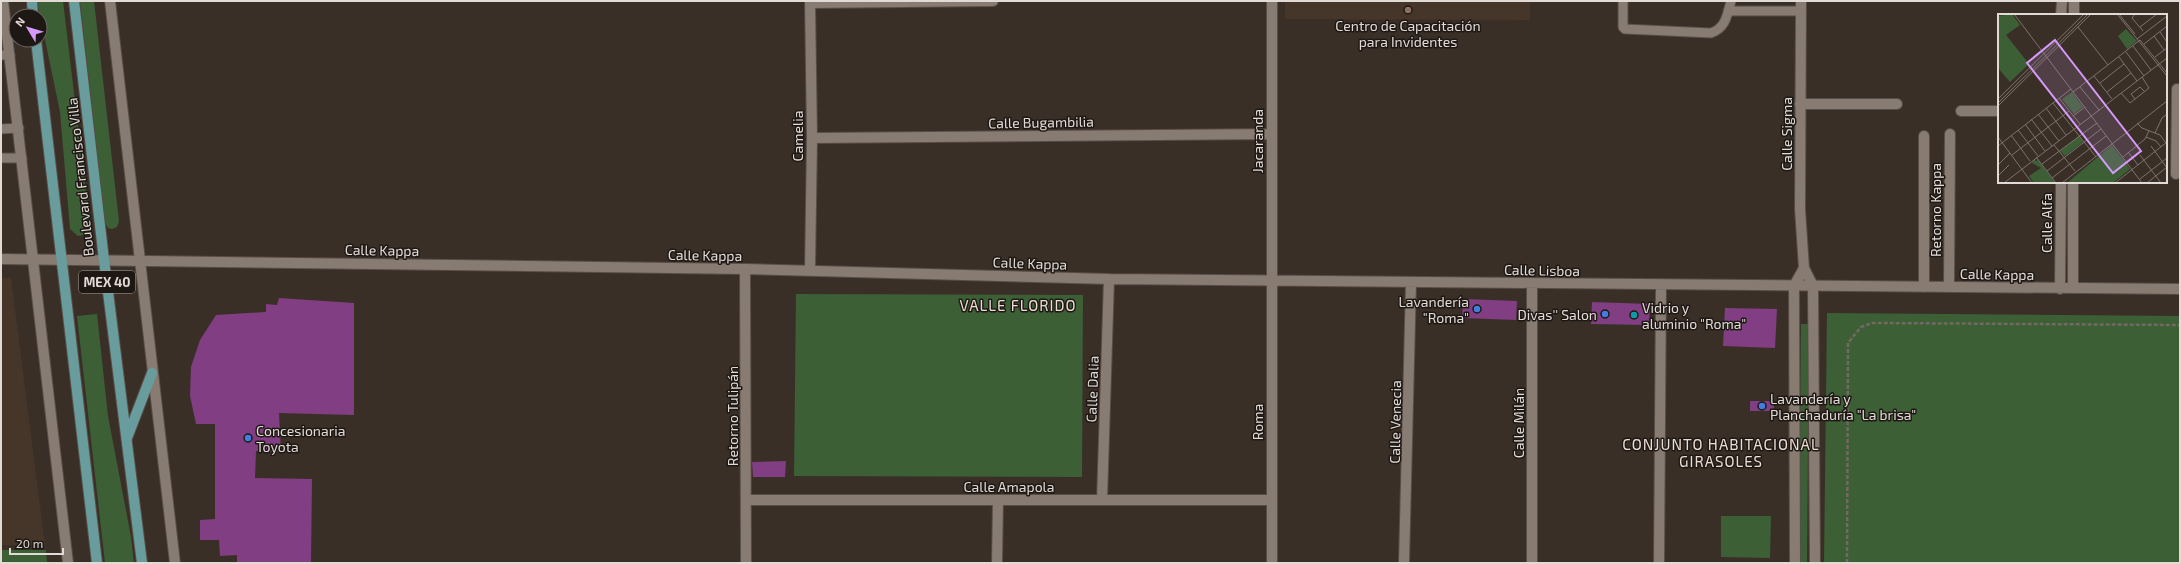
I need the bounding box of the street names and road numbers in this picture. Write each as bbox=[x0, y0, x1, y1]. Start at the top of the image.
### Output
street label: Boulevard Francisco Villa bbox=[63, 97, 97, 257]
street label: Calle Sigma bbox=[1778, 97, 1795, 171]
street label: Jacaranda bbox=[1249, 109, 1266, 173]
street label: Camelia bbox=[789, 111, 806, 161]
street label: Calle Bugambilia bbox=[988, 113, 1094, 131]
street label: Retorno Kappa bbox=[1927, 163, 1944, 257]
street label: Calle Alfa bbox=[2038, 193, 2055, 253]
street label: Calle Kappa bbox=[345, 241, 419, 259]
street label: Calle Kappa bbox=[668, 246, 742, 264]
street label: Calle Kappa bbox=[992, 253, 1068, 273]
street label: Calle Lisboa bbox=[1504, 261, 1580, 279]
street label: Calle Kappa bbox=[1960, 265, 2034, 283]
road number: MEX 40 bbox=[79, 271, 135, 293]
street label: Calle Dalia bbox=[1082, 355, 1102, 423]
street label: Retorno Tulipán bbox=[724, 366, 741, 466]
street label: Calle Venecia bbox=[1386, 380, 1404, 464]
street label: Calle Milán bbox=[1510, 388, 1527, 458]
street label: Roma bbox=[1249, 404, 1266, 440]
street label: Calle Amapola bbox=[964, 478, 1054, 495]

